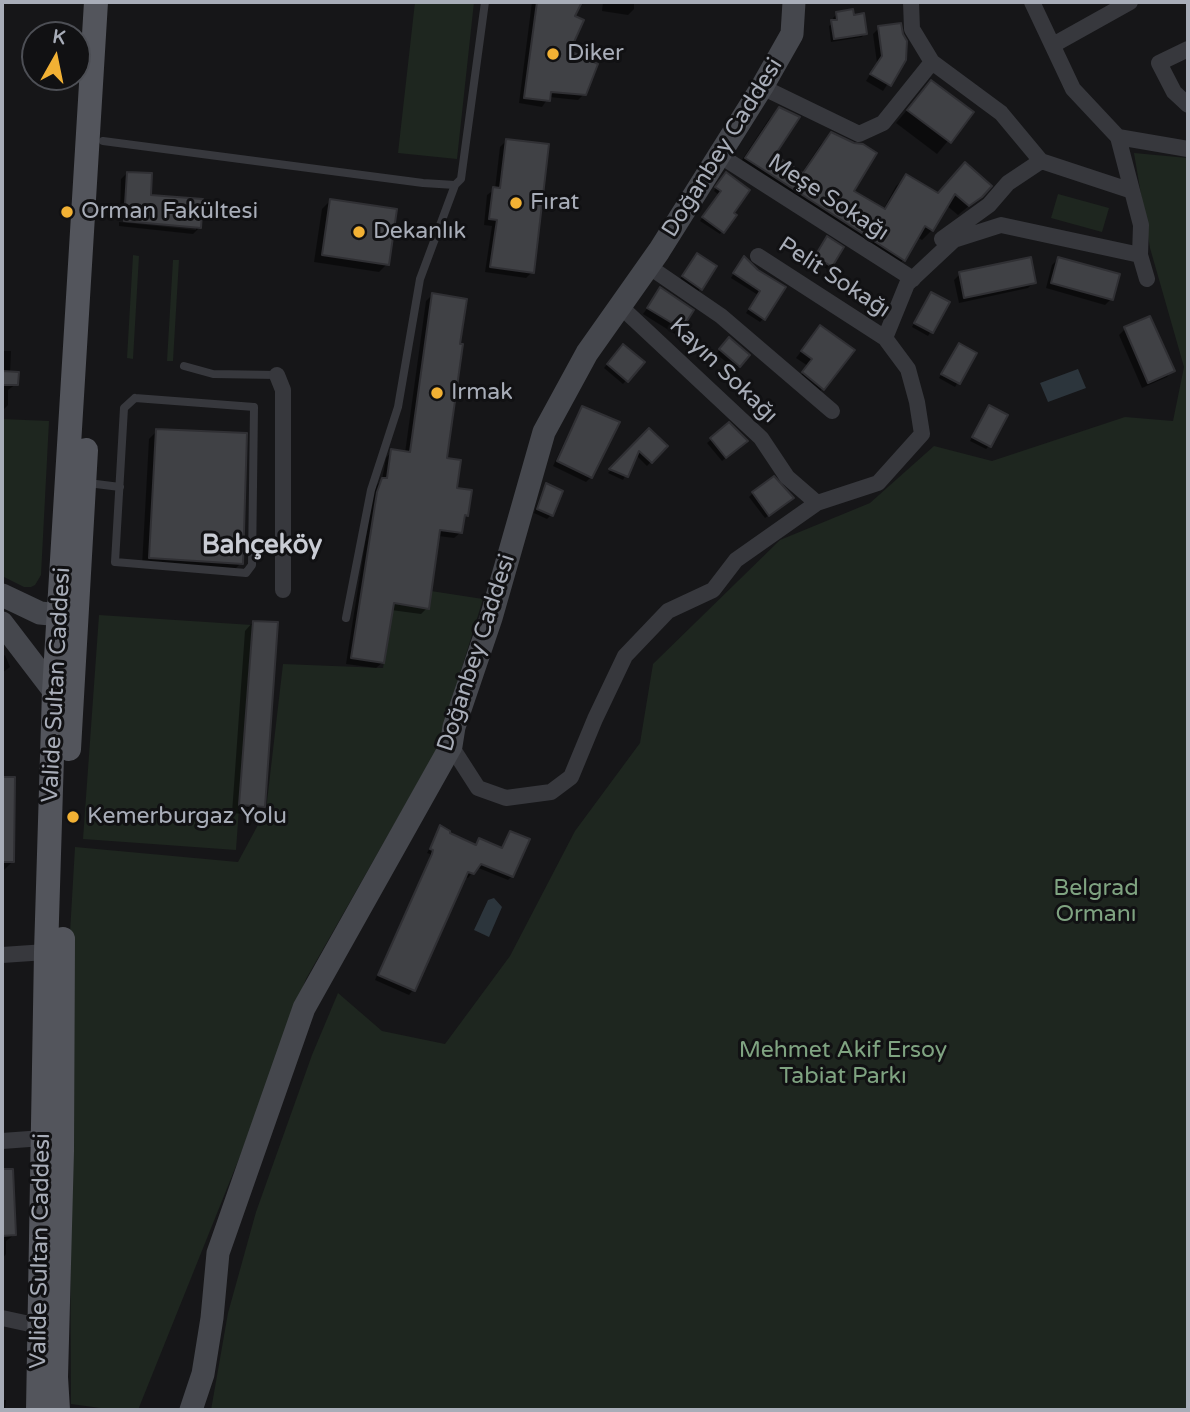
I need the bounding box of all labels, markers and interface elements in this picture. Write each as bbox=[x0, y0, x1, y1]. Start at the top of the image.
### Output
north arrow bbox=[21, 21, 91, 91]
text: K bbox=[51, 25, 67, 49]
place label: Diker bbox=[567, 40, 624, 68]
marker: Diker bbox=[545, 46, 561, 62]
street label: Doğanbey Caddesi bbox=[657, 53, 789, 243]
street label: Meşe Sokağı bbox=[762, 149, 894, 247]
place label: Fırat bbox=[530, 189, 579, 217]
marker: Fırat bbox=[508, 195, 524, 211]
place label: Orman Fakültesi bbox=[81, 198, 258, 226]
marker: Orman Fakültesi bbox=[59, 204, 75, 220]
place label: Dekanlık bbox=[373, 218, 466, 246]
marker: Dekanlık bbox=[351, 224, 367, 240]
street label: Pelit Sokağı bbox=[773, 232, 895, 324]
street label: Kayın Sokağı bbox=[663, 313, 783, 429]
place label: Irmak bbox=[451, 379, 513, 407]
marker: Irmak bbox=[429, 385, 445, 401]
district label: Bahçeköy bbox=[202, 530, 322, 562]
street label: Doğanbey Caddesi bbox=[432, 551, 522, 755]
street label: Valide Sultan Caddesi bbox=[37, 567, 77, 803]
place label: Kemerburgaz Yolu bbox=[87, 803, 287, 831]
marker: Kemerburgaz Yolu bbox=[65, 809, 81, 825]
park label: Belgrad Ormanı bbox=[1053, 875, 1139, 929]
park label: Mehmet Akif Ersoy Tabiat Parkı bbox=[739, 1037, 947, 1091]
street label: Valide Sultan Caddesi bbox=[25, 1133, 57, 1369]

